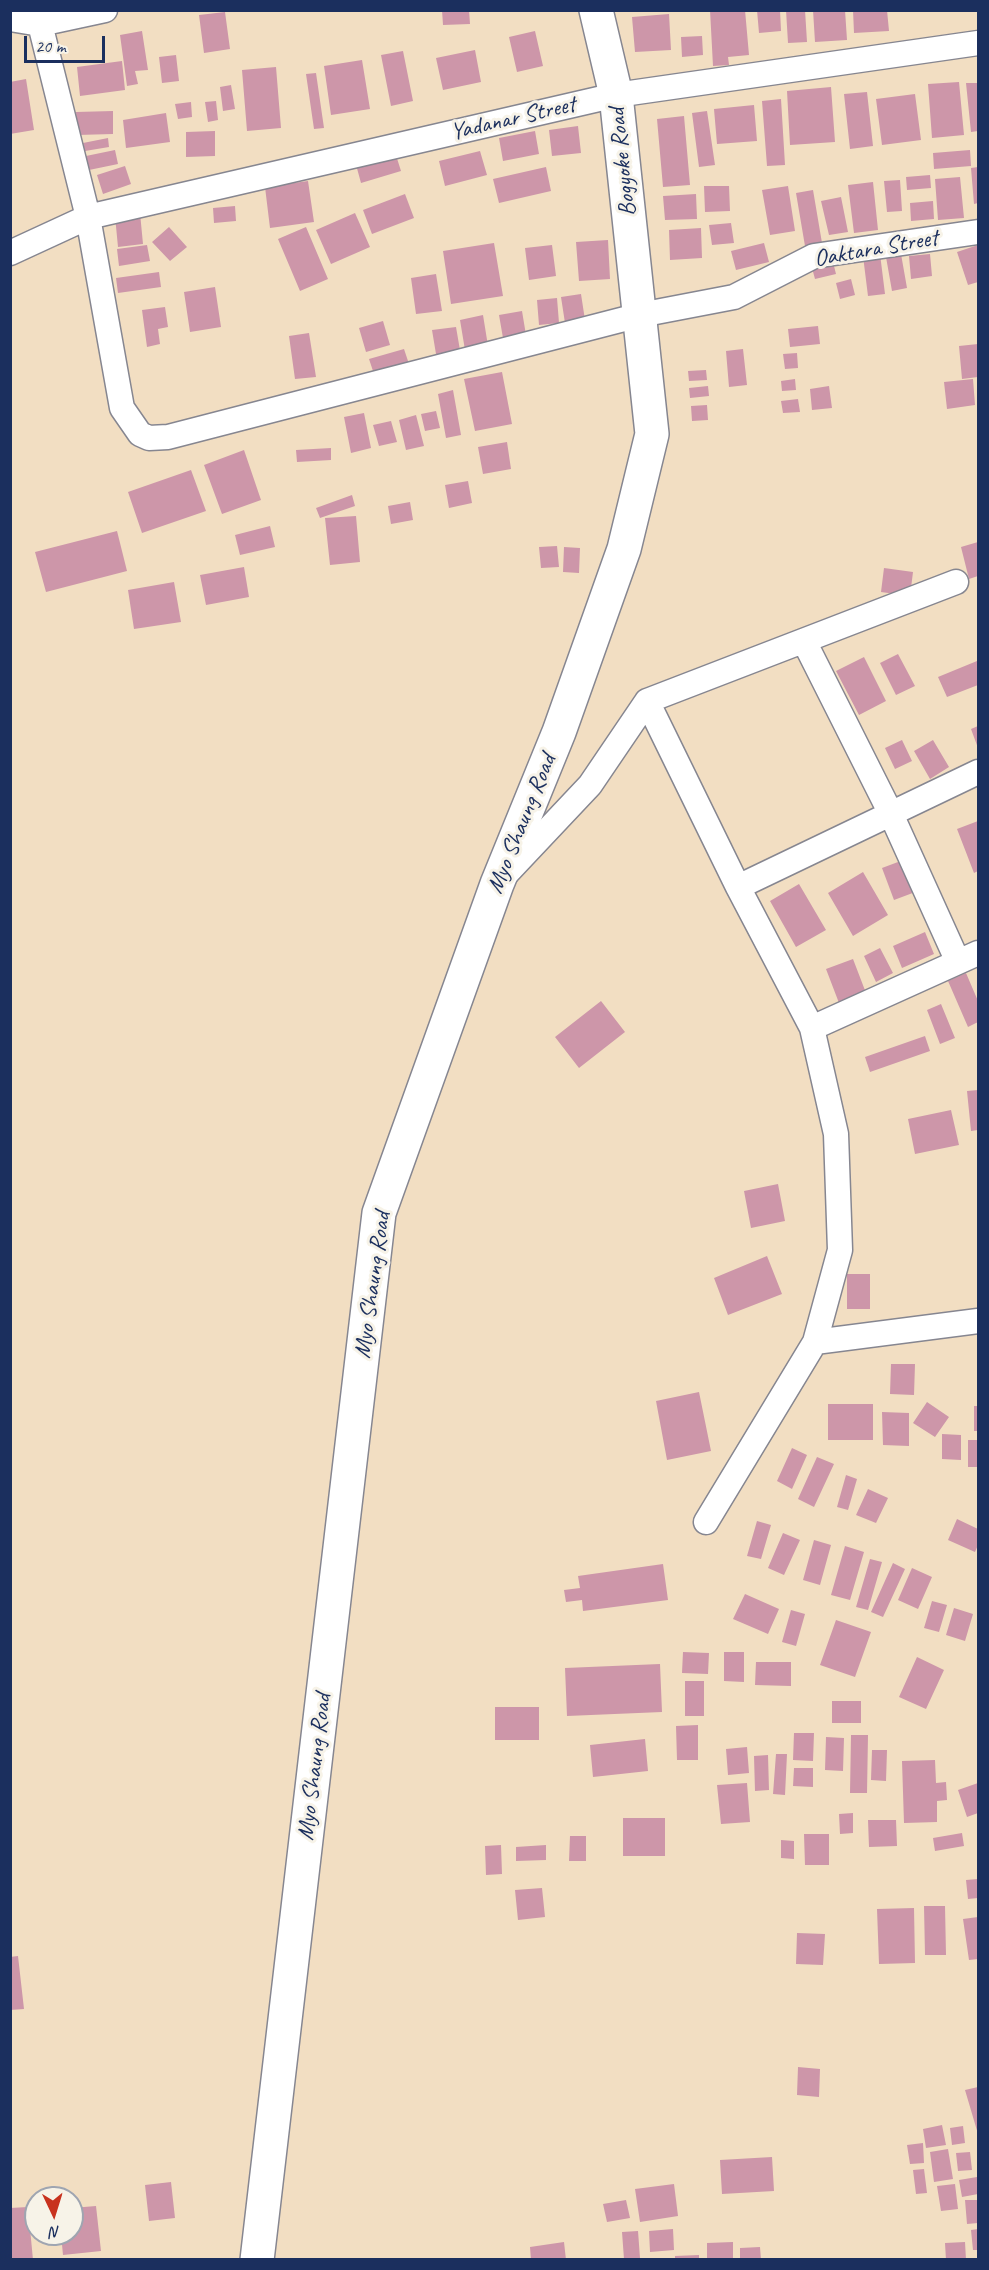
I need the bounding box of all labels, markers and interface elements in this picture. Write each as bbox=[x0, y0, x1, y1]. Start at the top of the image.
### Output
scale bar bbox=[27, 24, 108, 62]
text: 20 m bbox=[35, 35, 66, 57]
street label: Yadanar Street bbox=[448, 91, 578, 147]
street label: Bogyoke Road bbox=[603, 106, 643, 218]
street label: Oaktara Street bbox=[812, 224, 940, 274]
street label: Myo Shaung Road bbox=[481, 750, 563, 898]
street label: Myo Shaung Road bbox=[348, 1210, 398, 1360]
street label: Myo Shaung Road bbox=[292, 1692, 338, 1842]
north arrow bbox=[24, 2186, 84, 2246]
text: N bbox=[49, 2222, 61, 2242]

